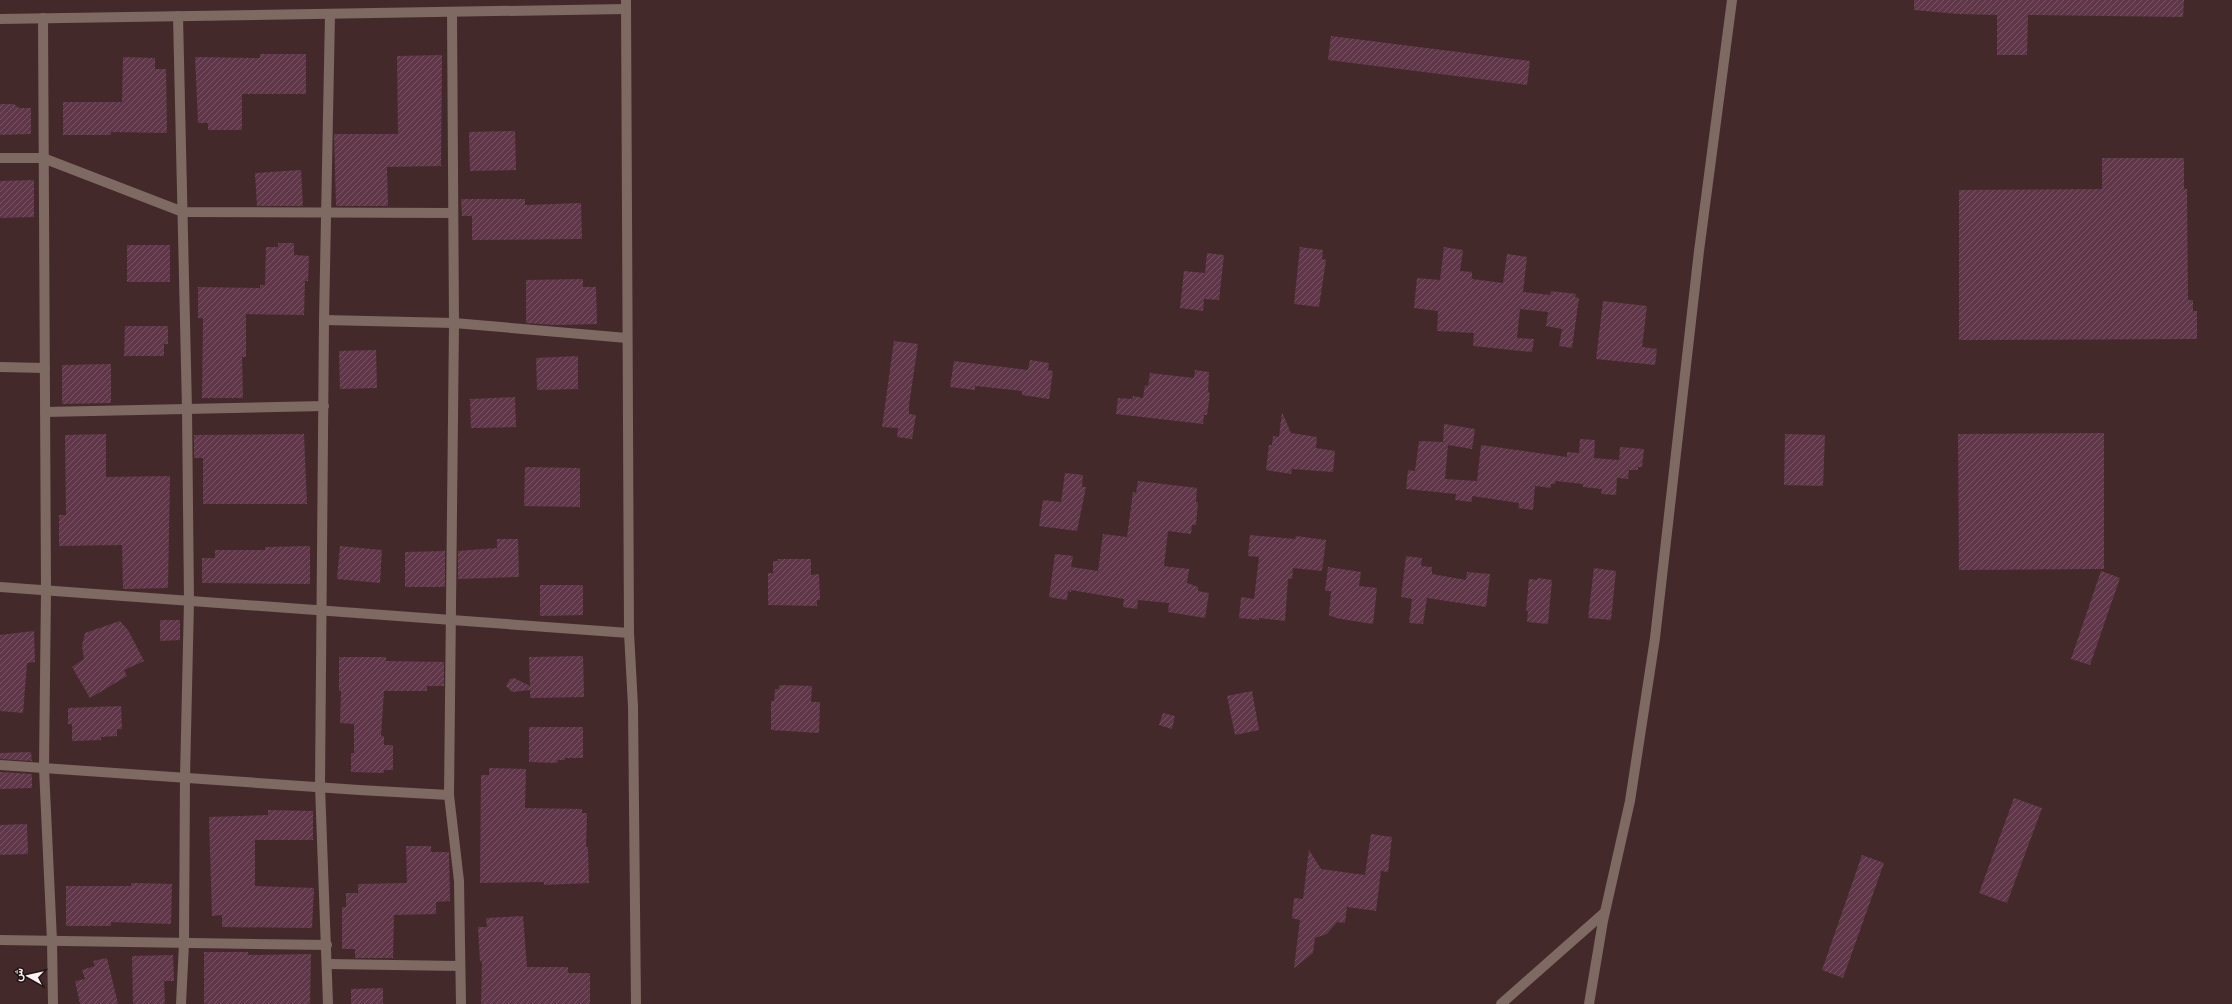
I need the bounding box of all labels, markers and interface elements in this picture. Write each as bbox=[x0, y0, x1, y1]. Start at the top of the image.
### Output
north arrow bbox=[8, 956, 48, 996]
text: ش bbox=[10, 967, 26, 982]

